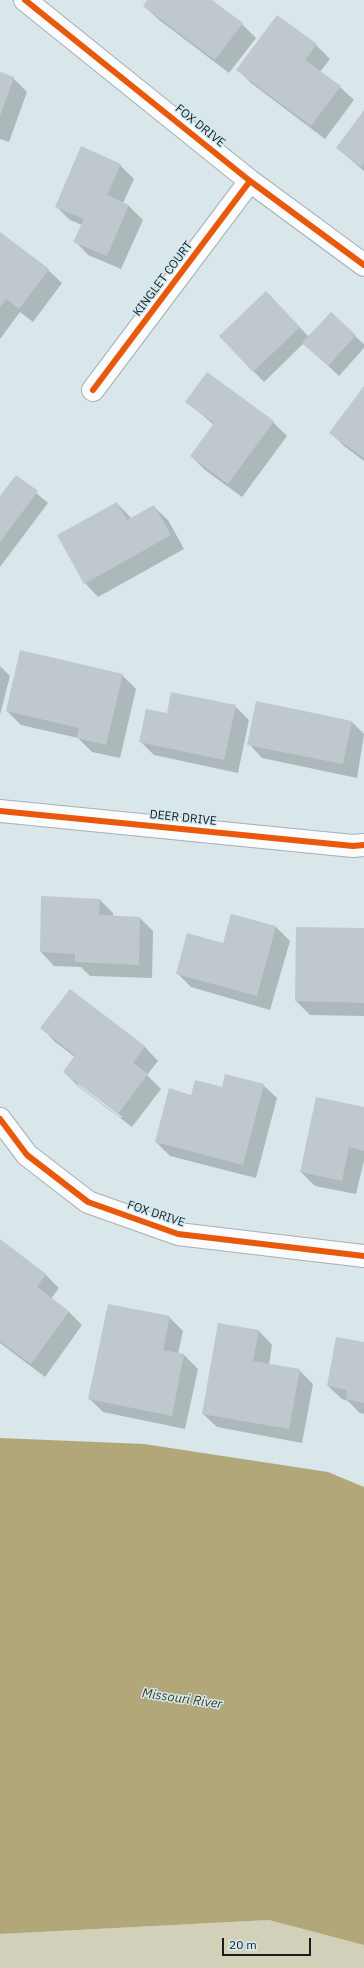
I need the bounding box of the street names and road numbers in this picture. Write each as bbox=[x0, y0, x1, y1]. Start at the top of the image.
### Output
street label: FOX DRIVE bbox=[172, 102, 228, 150]
street label: KINGLET COURT bbox=[130, 239, 196, 319]
street label: DEER DRIVE bbox=[149, 807, 217, 829]
street label: FOX DRIVE bbox=[125, 1198, 187, 1230]

